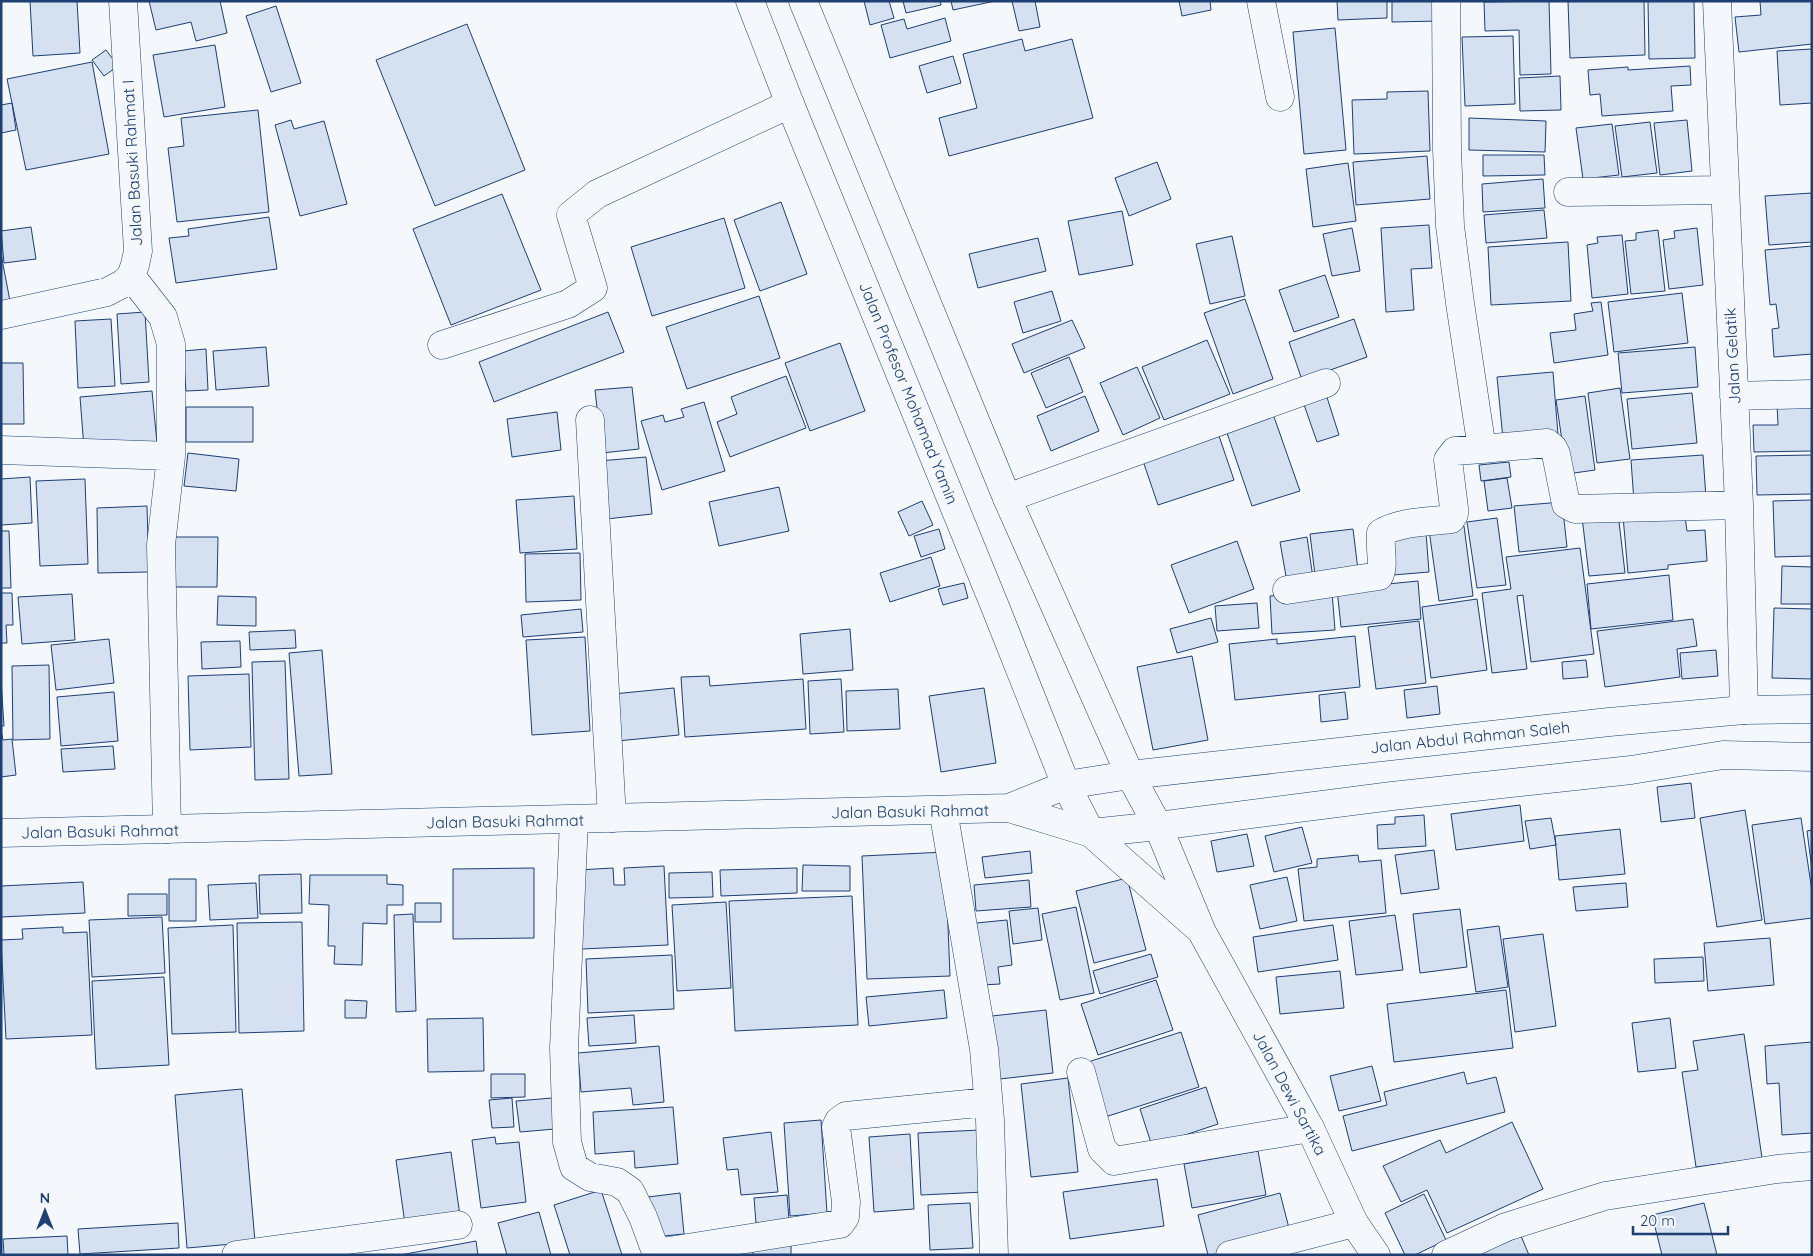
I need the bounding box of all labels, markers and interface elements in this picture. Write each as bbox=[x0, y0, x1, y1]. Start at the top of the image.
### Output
street label: Jalan Basuki Rahmat I bbox=[118, 79, 146, 247]
street label: Jalan Profesor Mohamad Yamin bbox=[855, 279, 963, 507]
street label: Jalan Gelatik bbox=[1719, 307, 1745, 405]
street label: Jalan Abdul Rahman Saleh bbox=[1369, 717, 1571, 757]
street label: Jalan Basuki Rahmat bbox=[831, 800, 989, 822]
street label: Jalan Basuki Rahmat bbox=[426, 810, 584, 832]
street label: Jalan Basuki Rahmat bbox=[21, 820, 179, 842]
street label: Jalan Dewi Sartika bbox=[1249, 1027, 1331, 1159]
north arrow bbox=[20, 1186, 70, 1236]
text: N bbox=[40, 1189, 50, 1207]
scale bar bbox=[1633, 1204, 1728, 1236]
text: 20 m bbox=[1640, 1211, 1675, 1230]

